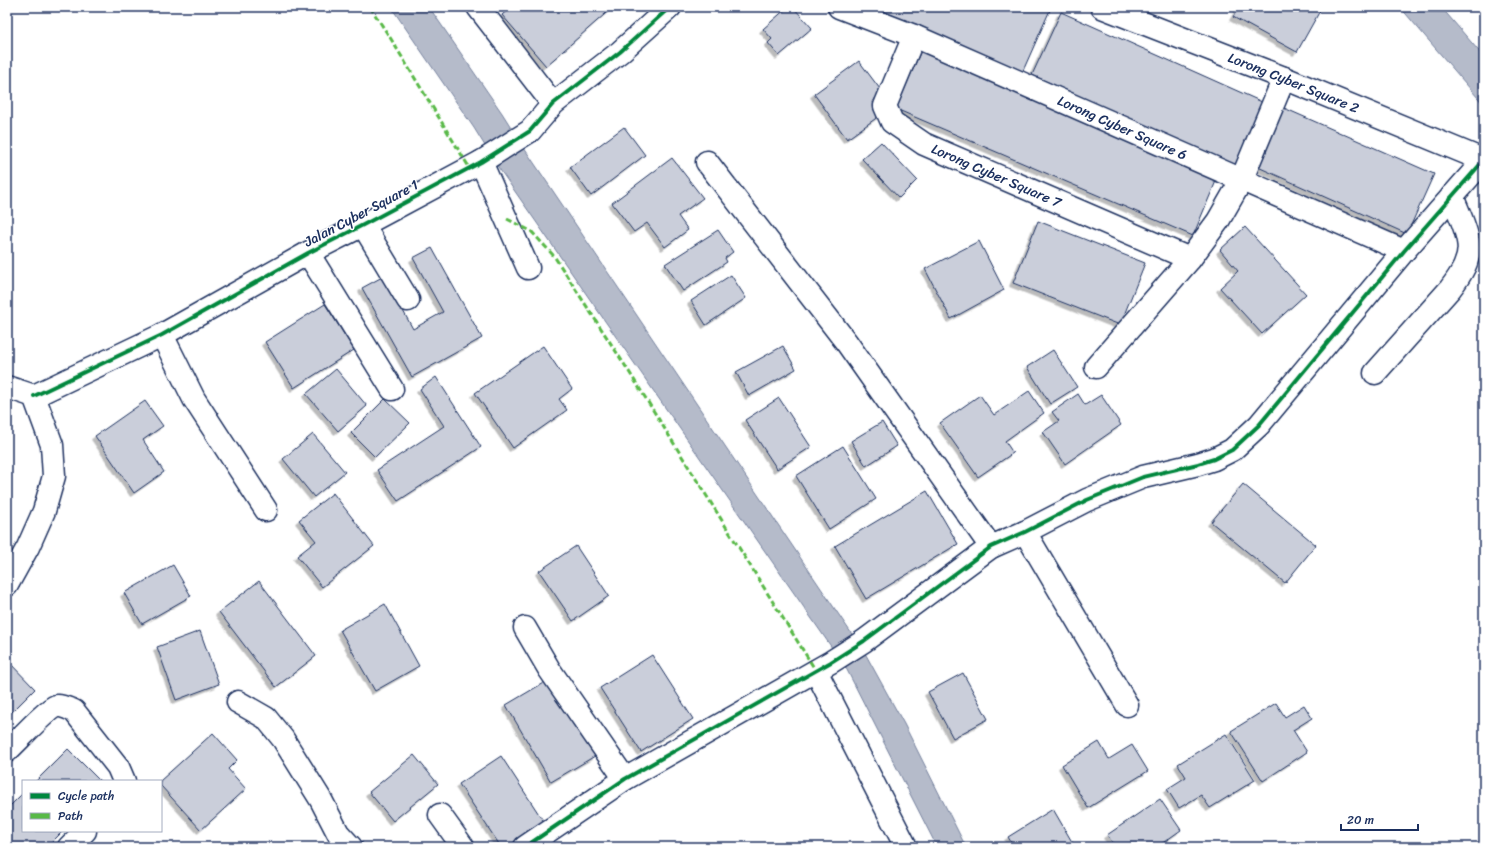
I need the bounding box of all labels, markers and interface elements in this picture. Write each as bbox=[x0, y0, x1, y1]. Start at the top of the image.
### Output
street label: Lorong Cyber Square 2 bbox=[1224, 45, 1363, 121]
street label: Lorong Cyber Square 6 bbox=[1053, 88, 1191, 167]
street label: Lorong Cyber Square 7 bbox=[927, 137, 1066, 215]
street label: Jalan Cyber Square 1 bbox=[299, 173, 423, 255]
legend bbox=[22, 780, 162, 832]
text: Cycle path bbox=[58, 785, 114, 807]
text: Path bbox=[58, 805, 83, 827]
scale bar bbox=[1341, 806, 1418, 832]
text: 20 m bbox=[1347, 809, 1374, 831]

